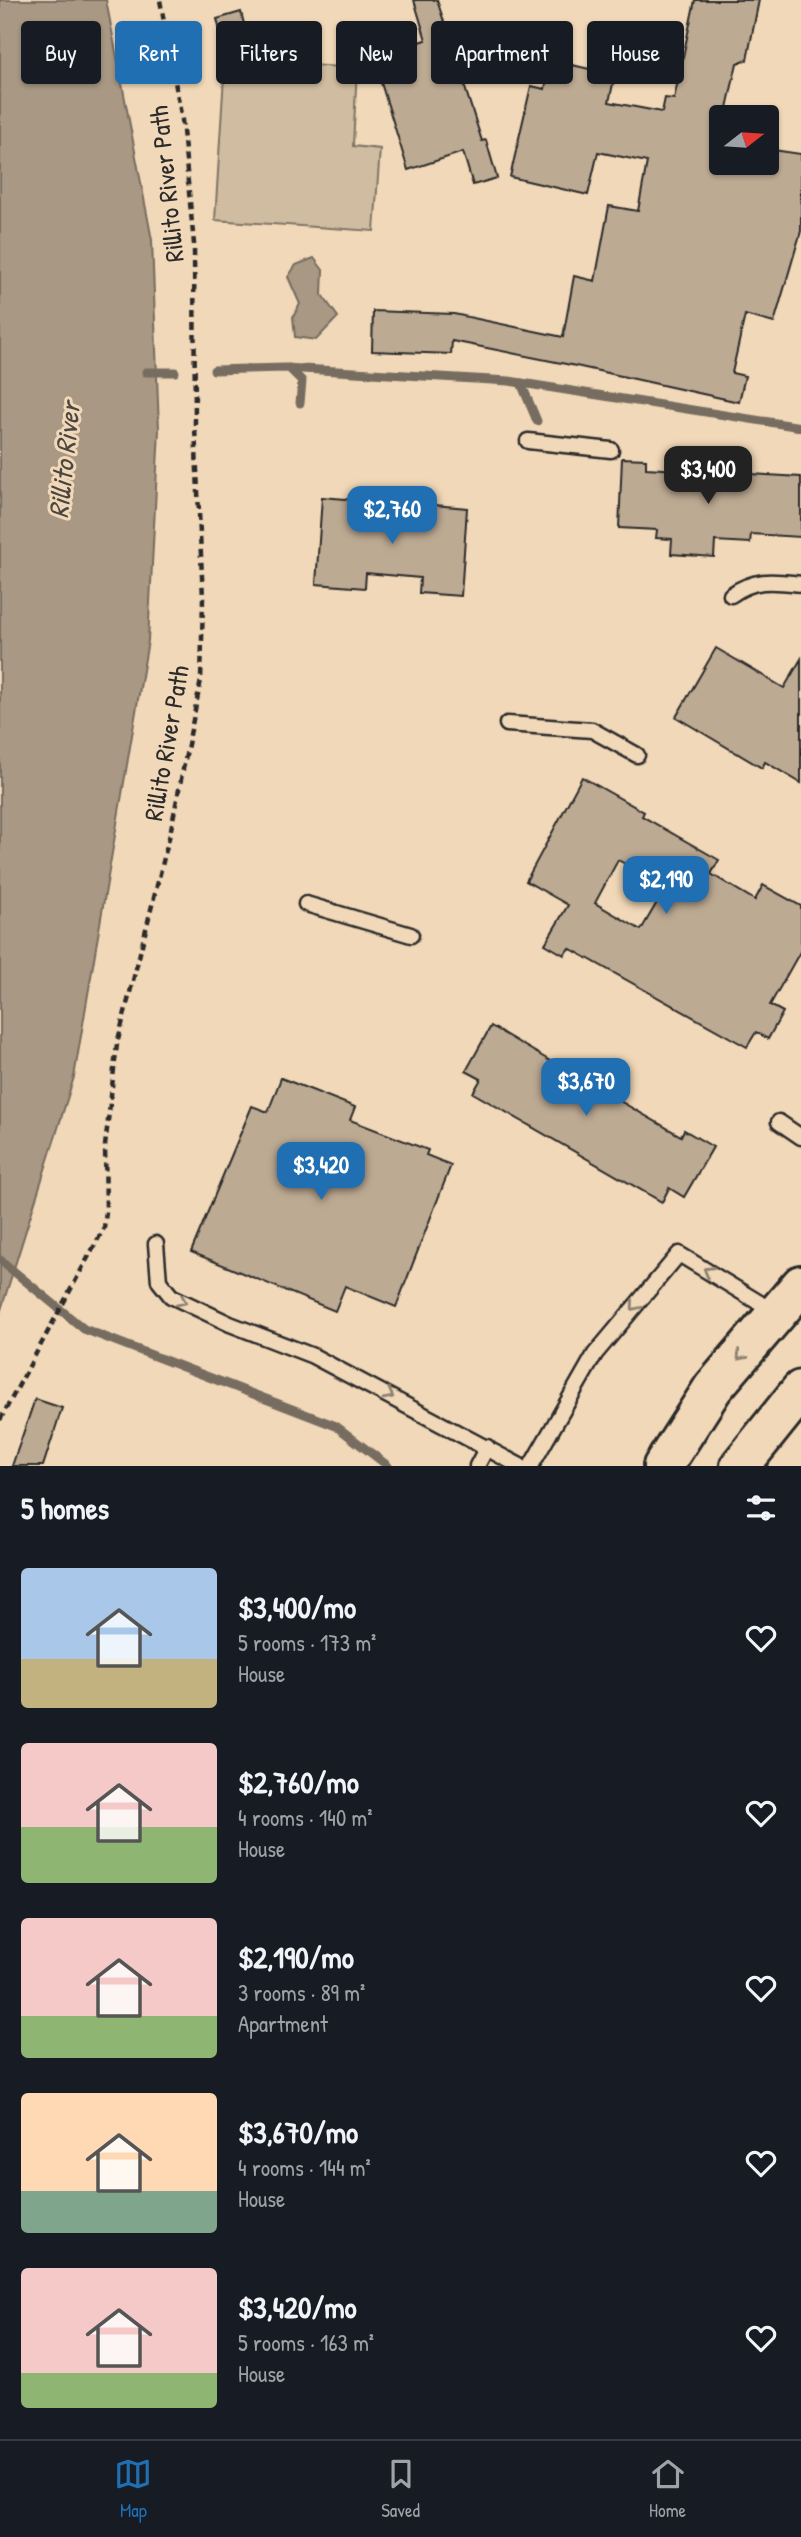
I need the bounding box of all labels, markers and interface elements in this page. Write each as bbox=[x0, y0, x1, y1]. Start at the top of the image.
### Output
chip: Buy bbox=[21, 21, 101, 84]
chip: Rent bbox=[115, 21, 202, 84]
chip: Filters bbox=[216, 21, 322, 84]
chip: New bbox=[336, 21, 417, 84]
chip: Apartment bbox=[431, 21, 573, 84]
chip: House bbox=[587, 21, 684, 84]
street label: Rillito River Path bbox=[140, 104, 192, 264]
north arrow bbox=[709, 105, 779, 175]
map controls bbox=[709, 105, 779, 175]
water label: Rillito River bbox=[39, 397, 89, 520]
pin: $3,400 bbox=[651, 447, 765, 506]
text: $3,400 bbox=[680, 453, 736, 484]
pin: $2,760 bbox=[335, 486, 449, 546]
text: $2,760 bbox=[363, 493, 421, 524]
street label: Rillito River Path bbox=[135, 663, 197, 823]
pin: $2,190 bbox=[609, 856, 723, 916]
text: $2,190 bbox=[639, 863, 693, 894]
pin: $3,670 bbox=[529, 1058, 643, 1118]
text: $3,670 bbox=[557, 1065, 615, 1096]
pin: $3,420 bbox=[264, 1142, 378, 1202]
text: $3,420 bbox=[293, 1149, 349, 1180]
one-way arrow bbox=[702, 1266, 715, 1279]
one-way arrow bbox=[175, 1293, 187, 1307]
one-way arrow bbox=[631, 1298, 644, 1311]
one-way arrow bbox=[737, 1348, 749, 1361]
one-way arrow bbox=[382, 1387, 394, 1401]
text: 5 homes bbox=[21, 1488, 109, 1528]
icon: filters bbox=[742, 1489, 780, 1527]
text: $3,400/mo bbox=[238, 1587, 356, 1627]
icon: home bbox=[77, 1596, 161, 1680]
icon: heart bbox=[742, 1619, 780, 1657]
text: 5 rooms · 173 m² bbox=[238, 1627, 376, 1658]
text: House bbox=[238, 1658, 285, 1689]
text: $2,760/mo bbox=[238, 1762, 359, 1802]
icon: home bbox=[77, 1771, 161, 1855]
icon: heart bbox=[742, 1794, 780, 1832]
text: 4 rooms · 140 m² bbox=[238, 1802, 372, 1833]
text: House bbox=[238, 1833, 285, 1864]
text: $2,190/mo bbox=[238, 1937, 354, 1977]
icon: home bbox=[77, 1946, 161, 2030]
icon: heart bbox=[742, 1969, 780, 2007]
text: 3 rooms · 89 m² bbox=[238, 1977, 365, 2008]
text: Apartment bbox=[238, 2008, 328, 2039]
text: $3,670/mo bbox=[238, 2112, 358, 2152]
icon: home bbox=[77, 2121, 161, 2205]
icon: heart bbox=[742, 2144, 780, 2182]
text: 4 rooms · 144 m² bbox=[238, 2152, 371, 2183]
text: House bbox=[238, 2183, 285, 2214]
text: $3,420/mo bbox=[238, 2287, 357, 2327]
icon: home bbox=[77, 2296, 161, 2380]
icon: heart bbox=[742, 2319, 780, 2357]
text: 5 rooms · 163 m² bbox=[238, 2327, 374, 2358]
text: House bbox=[238, 2358, 285, 2389]
tab: Map bbox=[114, 2455, 152, 2523]
tab: Saved bbox=[381, 2455, 420, 2523]
tab: Home bbox=[649, 2455, 687, 2523]

